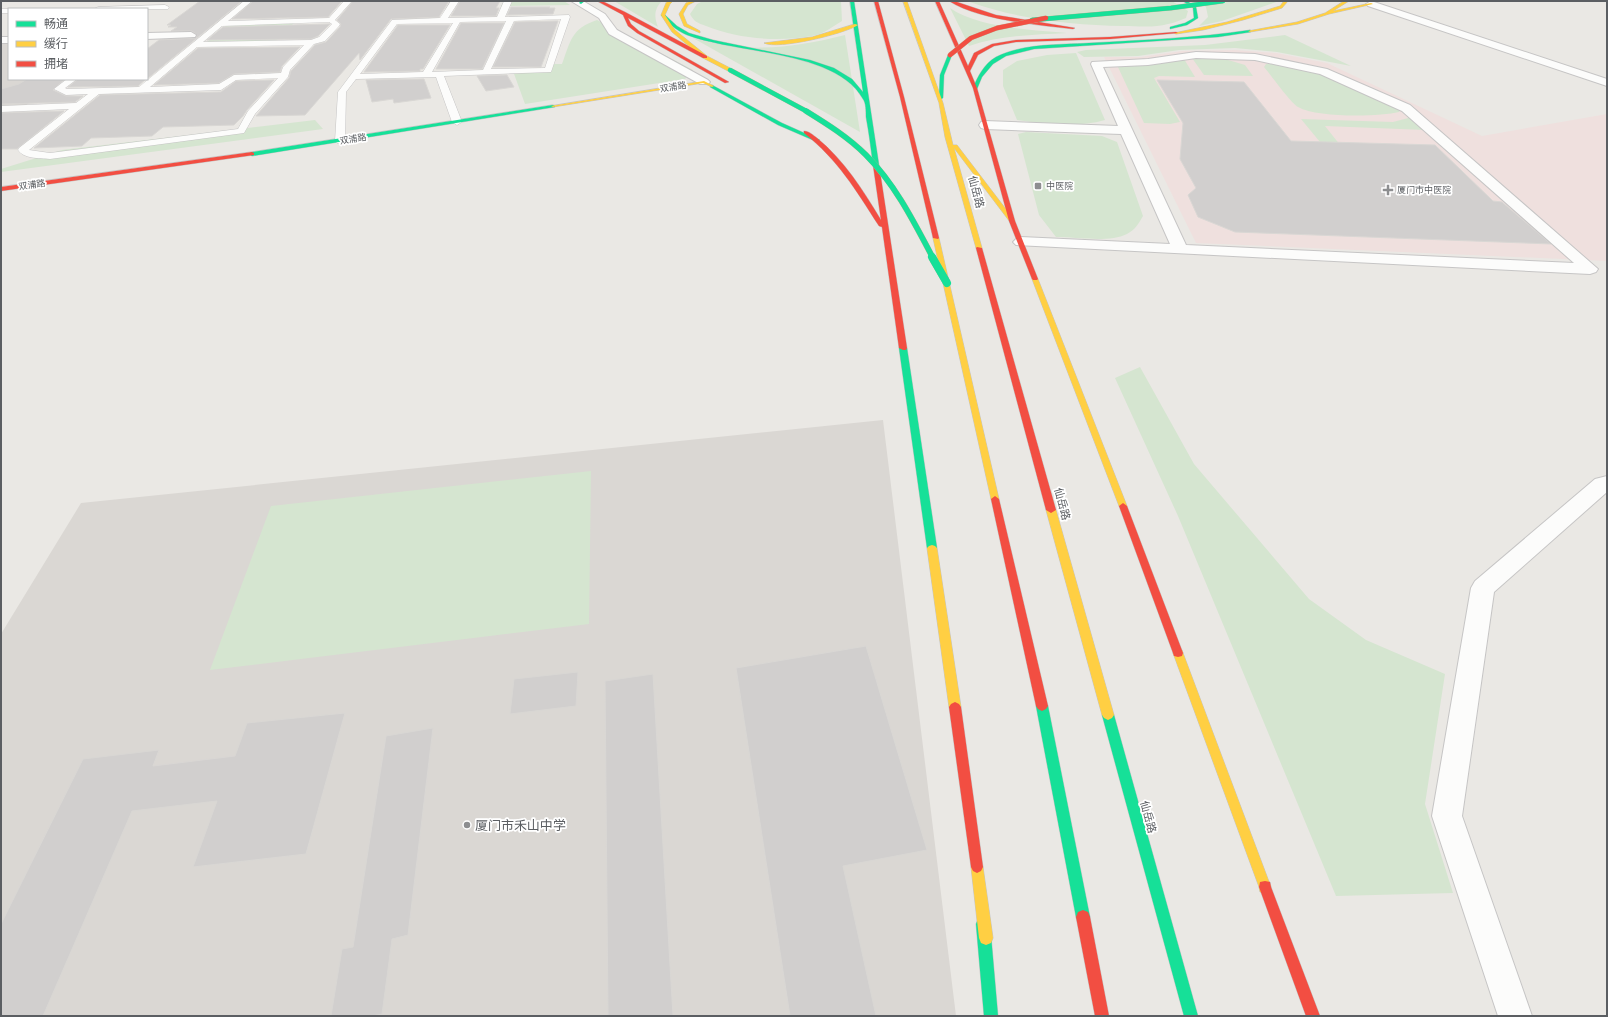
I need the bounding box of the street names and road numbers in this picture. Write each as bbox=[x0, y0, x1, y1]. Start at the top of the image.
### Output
street label: 双浦路 bbox=[659, 79, 687, 94]
street label: 双浦路 bbox=[339, 131, 367, 146]
street label: 仙岳路 bbox=[965, 174, 987, 210]
street label: 双浦路 bbox=[18, 177, 46, 192]
street label: 仙岳路 bbox=[1051, 486, 1073, 522]
street label: 仙岳路 bbox=[1137, 799, 1159, 835]

